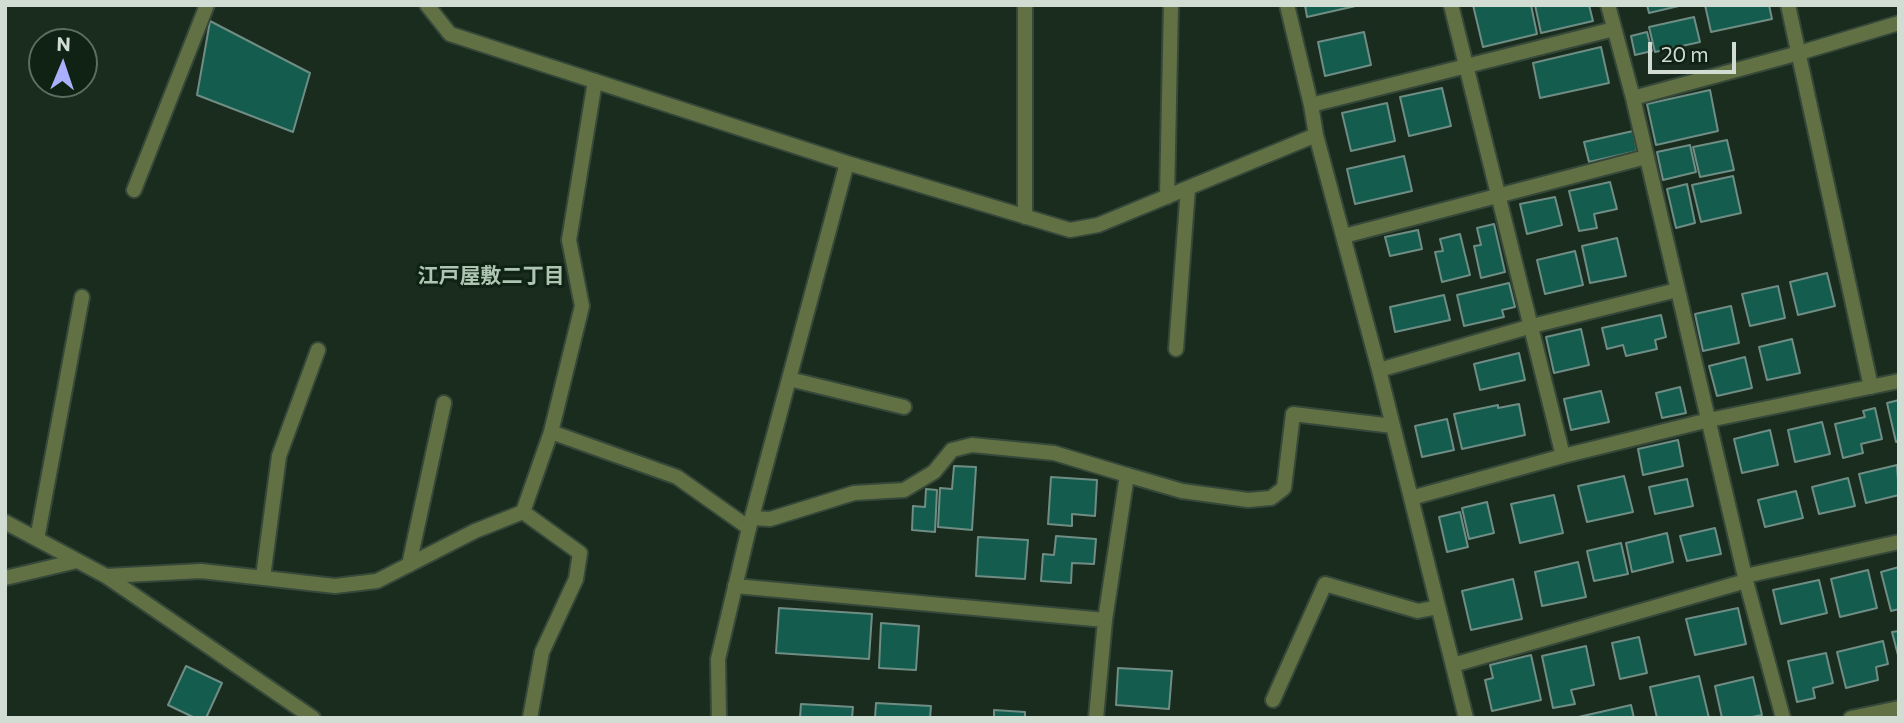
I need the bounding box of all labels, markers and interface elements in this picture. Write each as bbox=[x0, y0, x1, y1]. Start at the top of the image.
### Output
north arrow bbox=[28, 28, 98, 98]
scale bar bbox=[1652, 28, 1740, 72]
text: N bbox=[56, 32, 71, 55]
text: 20 m bbox=[1661, 41, 1709, 66]
district label: 江戸屋敷二丁目 bbox=[418, 263, 564, 289]

